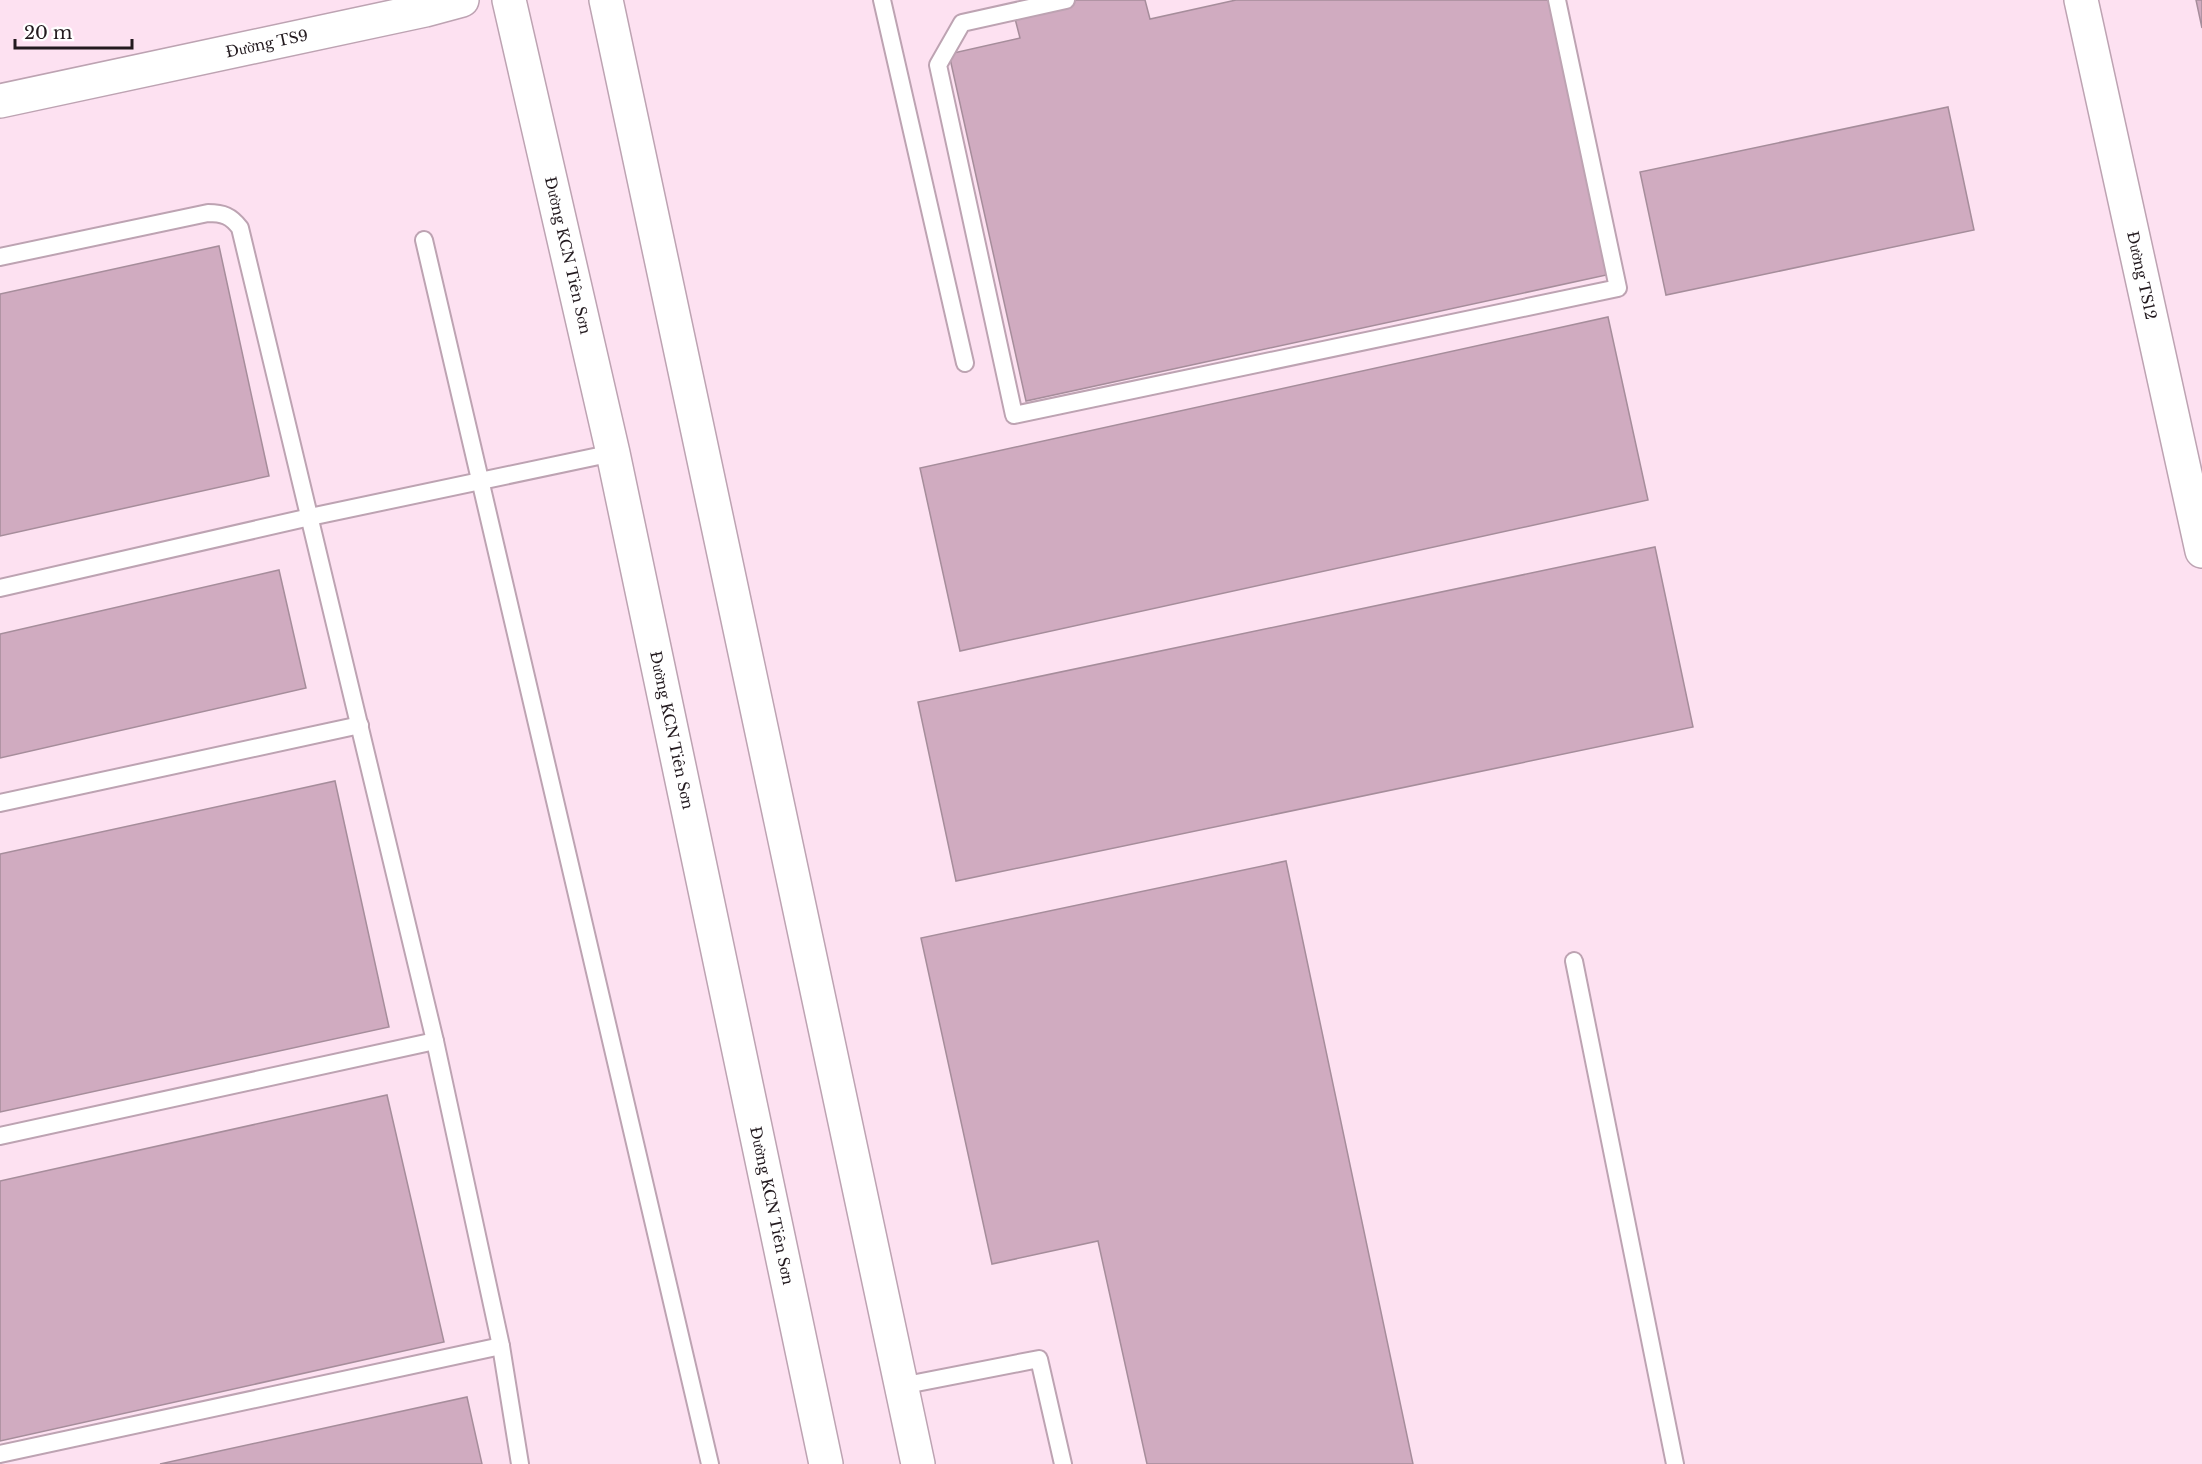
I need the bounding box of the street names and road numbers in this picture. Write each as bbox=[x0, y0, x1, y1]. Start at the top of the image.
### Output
street label: Đường TS9 bbox=[224, 25, 310, 61]
street label: Đường KCN Tiên Sơn bbox=[541, 175, 595, 336]
street label: Đường TS12 bbox=[2123, 229, 2161, 321]
street label: Đường KCN Tiên Sơn bbox=[646, 649, 698, 811]
street label: Đường KCN Tiên Sơn bbox=[746, 1125, 798, 1286]

